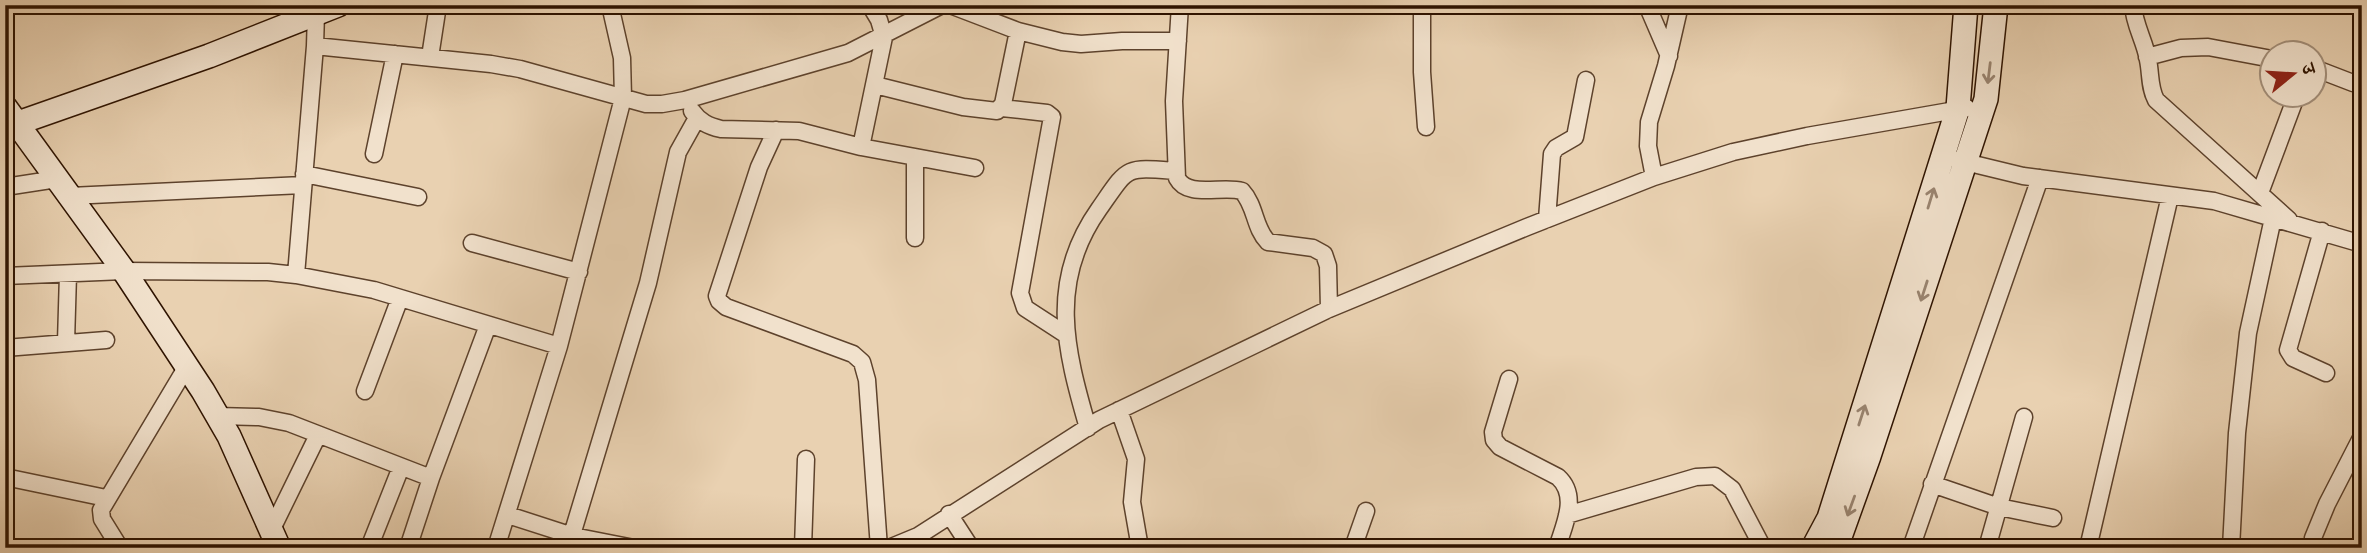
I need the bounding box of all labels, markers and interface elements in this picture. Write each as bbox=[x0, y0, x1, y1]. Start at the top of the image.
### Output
north arrow bbox=[2258, 38, 2328, 108]
text: उ bbox=[2295, 59, 2322, 79]
one-way arrow bbox=[1983, 61, 1996, 84]
one-way arrow bbox=[1926, 188, 1939, 210]
one-way arrow bbox=[1917, 279, 1930, 301]
one-way arrow bbox=[1856, 404, 1869, 426]
one-way arrow bbox=[1844, 494, 1856, 516]

